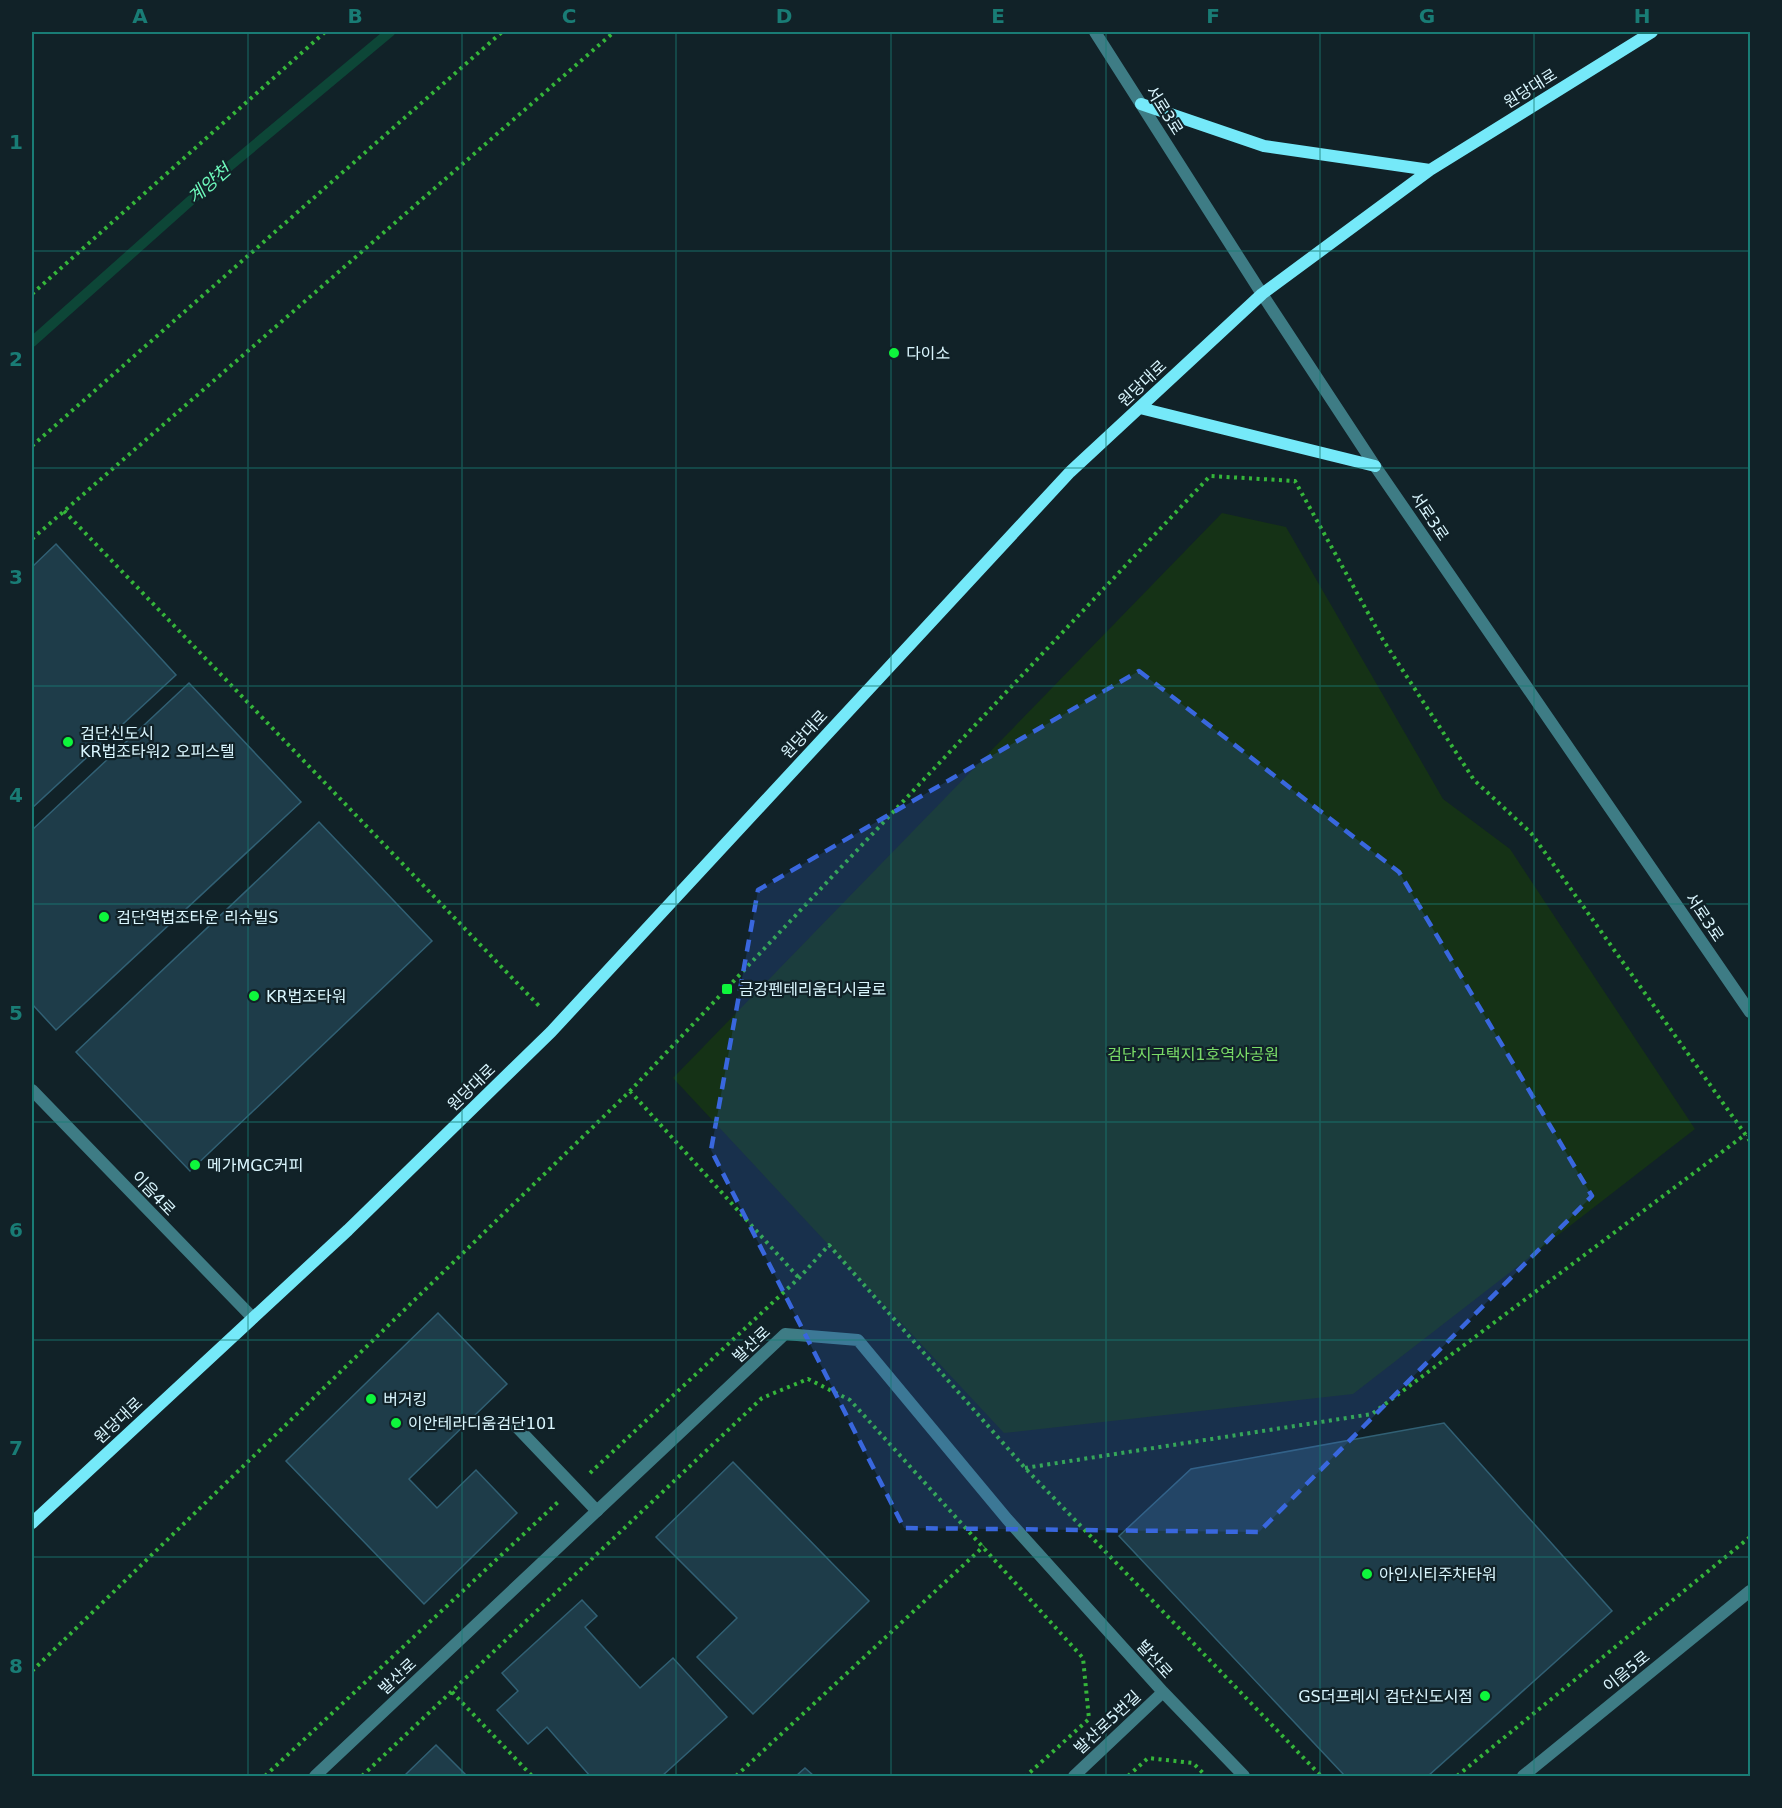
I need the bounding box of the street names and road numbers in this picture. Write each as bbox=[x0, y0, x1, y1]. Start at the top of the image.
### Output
street label: 원당대로 bbox=[1500, 65, 1560, 112]
street label: 서로3로 bbox=[1142, 82, 1187, 139]
street label: 원당대로 bbox=[1114, 356, 1171, 410]
street label: 서로3로 bbox=[1407, 488, 1453, 544]
street label: 원당대로 bbox=[777, 706, 832, 762]
street label: 서로3로 bbox=[1682, 889, 1728, 945]
street label: 원당대로 bbox=[444, 1060, 499, 1115]
street label: 이음4로 bbox=[128, 1167, 180, 1220]
street label: 발산로 bbox=[729, 1322, 774, 1366]
street label: 원당대로 bbox=[90, 1393, 147, 1447]
street label: 발산로 bbox=[1133, 1637, 1177, 1682]
street label: 이음5로 bbox=[1599, 1647, 1654, 1696]
street label: 발산로 bbox=[375, 1654, 420, 1698]
street label: 발산로5번길 bbox=[1070, 1687, 1144, 1758]

